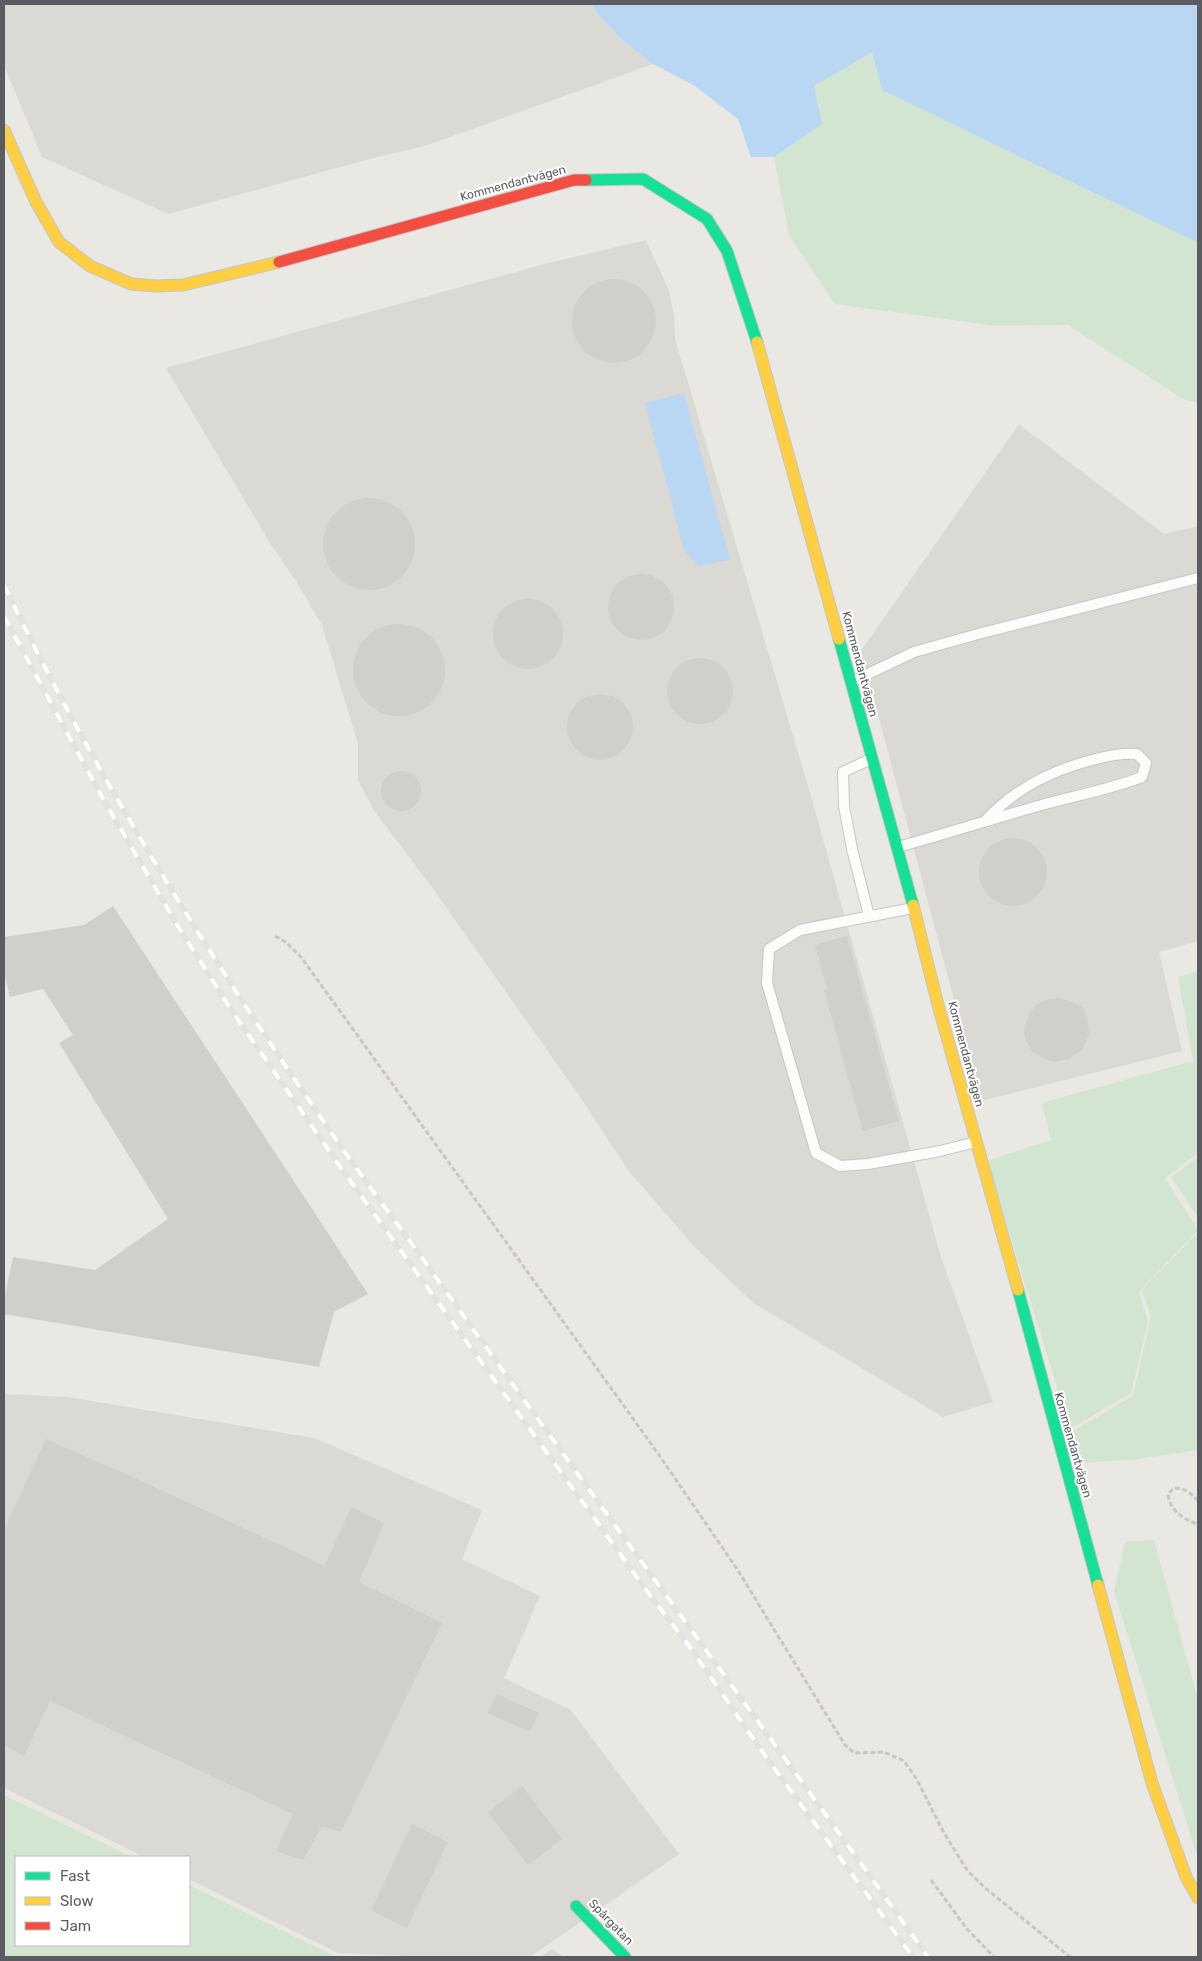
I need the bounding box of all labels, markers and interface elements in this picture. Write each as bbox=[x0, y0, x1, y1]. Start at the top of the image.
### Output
street label: Kommendantvägen bbox=[459, 162, 567, 204]
street label: Kommendantvägen bbox=[839, 610, 881, 718]
street label: Kommendantvägen bbox=[945, 1000, 987, 1108]
street label: Kommendantvägen bbox=[1051, 1391, 1095, 1499]
legend bbox=[15, 1856, 190, 1946]
text: Fast bbox=[60, 1867, 90, 1885]
text: Slow bbox=[60, 1892, 93, 1910]
street label: Spårgatan bbox=[586, 1896, 636, 1948]
text: Jam bbox=[60, 1917, 91, 1935]

